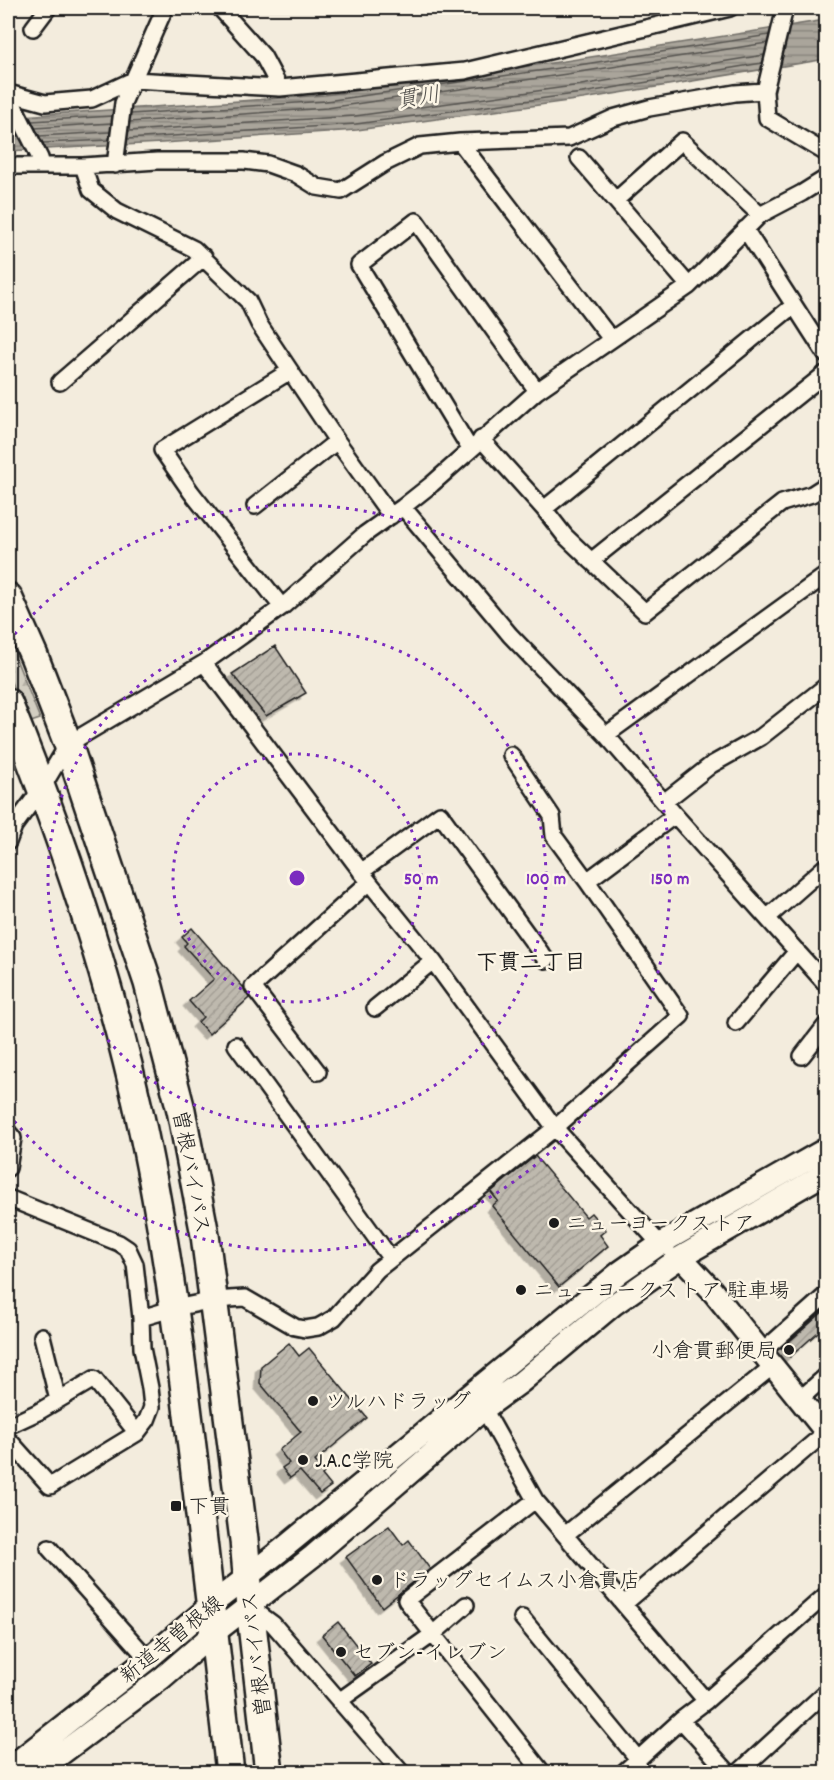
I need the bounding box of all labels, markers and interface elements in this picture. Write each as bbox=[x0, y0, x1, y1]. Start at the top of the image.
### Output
water label: 貫川 bbox=[394, 81, 443, 118]
centre of rings bbox=[287, 868, 307, 888]
text: 50 m bbox=[404, 868, 438, 893]
text: 100 m bbox=[526, 868, 566, 893]
text: 150 m bbox=[651, 868, 689, 893]
district label: 下貫二丁目 bbox=[476, 949, 586, 980]
street label: 曽根バイパス bbox=[162, 1108, 216, 1237]
place label: ニューヨークストア bbox=[566, 1211, 755, 1241]
marker: ニューヨークストア bbox=[547, 1216, 561, 1230]
place label: ニューヨークストア 駐車場 bbox=[533, 1278, 790, 1308]
marker: ニューヨークストア 駐車場 bbox=[514, 1283, 528, 1297]
place label: 小倉貫郵便局 bbox=[651, 1338, 777, 1368]
marker: 小倉貫郵便局 bbox=[782, 1343, 796, 1357]
place label: ツルハドラッグ bbox=[325, 1389, 471, 1419]
marker: ツルハドラッグ bbox=[306, 1394, 320, 1408]
place label: J.A.C学院 bbox=[315, 1448, 393, 1478]
marker: J.A.C学院 bbox=[296, 1453, 310, 1467]
place label: 下貫 bbox=[188, 1494, 230, 1524]
marker: 下貫 bbox=[169, 1499, 183, 1513]
place label: ドラッグセイムス小倉貫店 bbox=[389, 1568, 640, 1598]
marker: ドラッグセイムス小倉貫店 bbox=[370, 1573, 384, 1587]
street label: 曽根バイパス bbox=[236, 1589, 282, 1718]
street label: 新道寺曽根線 bbox=[114, 1590, 231, 1693]
place label: セブン-イレブン bbox=[353, 1640, 507, 1670]
marker: セブン-イレブン bbox=[334, 1645, 348, 1659]

